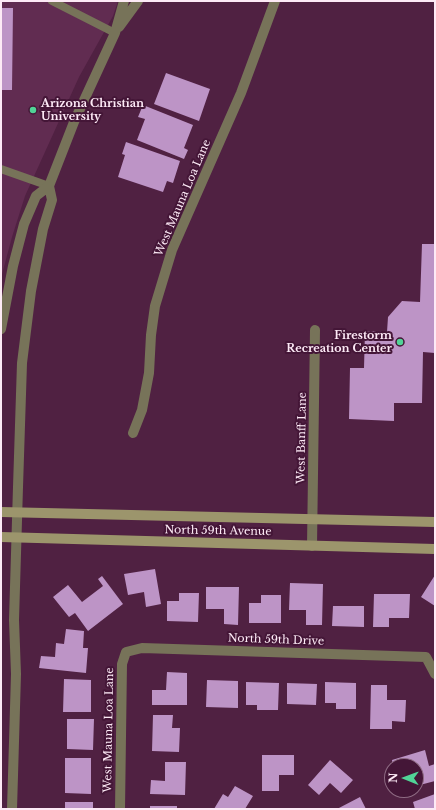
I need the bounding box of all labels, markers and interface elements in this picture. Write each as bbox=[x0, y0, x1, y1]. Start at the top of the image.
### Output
place label: Arizona Christian University bbox=[41, 97, 144, 123]
marker: Arizona Christian University bbox=[28, 105, 38, 115]
street label: West Mauna Loa Lane bbox=[152, 138, 214, 258]
place label: Firestorm Recreation Center bbox=[286, 329, 392, 355]
marker: Firestorm Recreation Center bbox=[395, 337, 405, 347]
street label: West Banff Lane bbox=[295, 392, 309, 484]
street label: North 59th Avenue bbox=[164, 523, 272, 539]
street label: North 59th Drive bbox=[228, 632, 324, 648]
street label: West Mauna Loa Lane bbox=[101, 667, 117, 793]
north arrow bbox=[384, 758, 424, 798]
text: N bbox=[386, 773, 400, 783]

